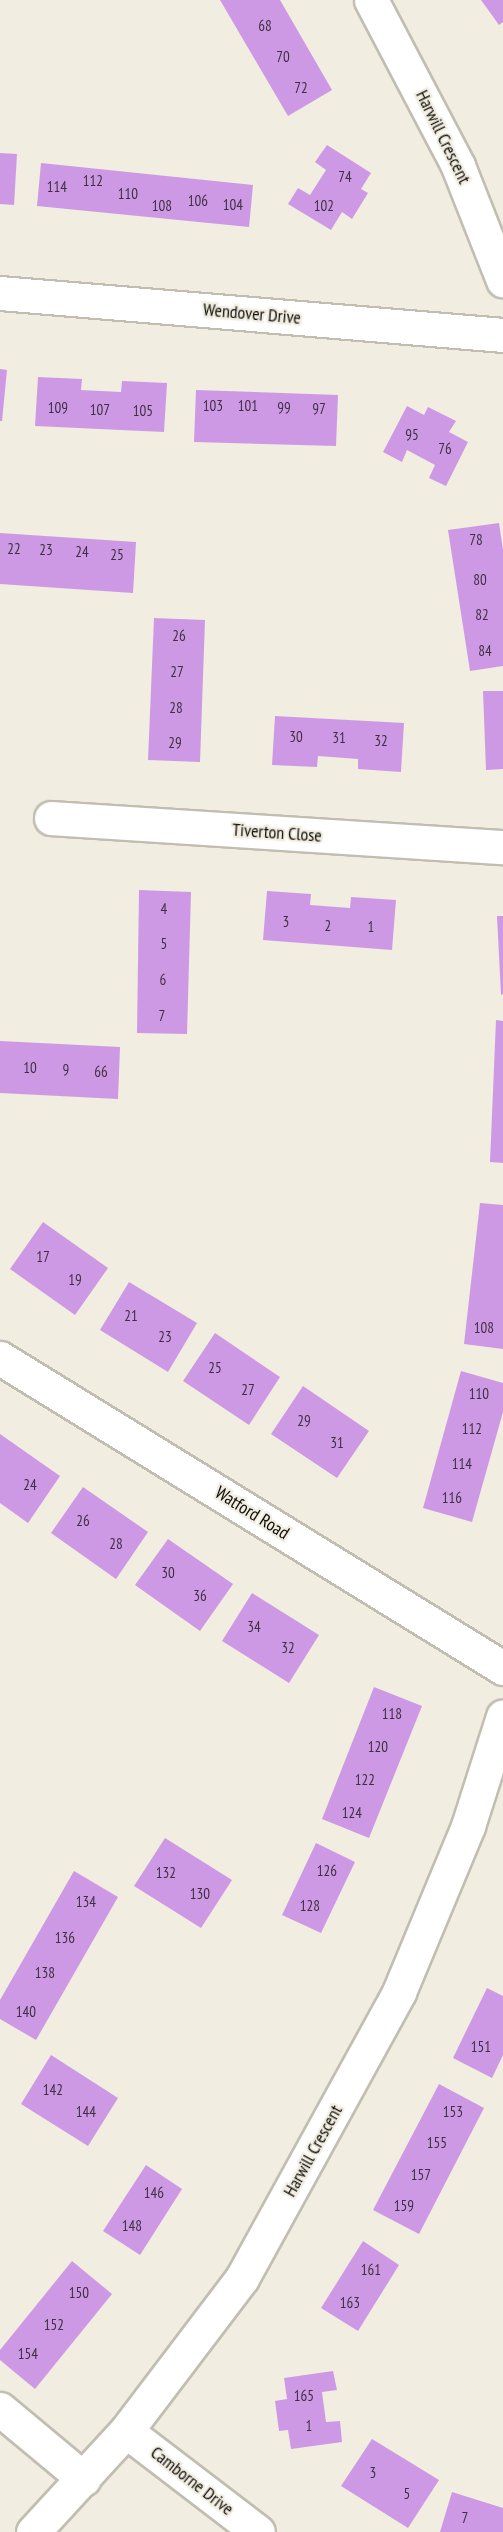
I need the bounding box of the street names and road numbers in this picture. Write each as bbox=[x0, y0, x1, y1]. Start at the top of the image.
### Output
street label: Harwill Crescent bbox=[411, 87, 475, 187]
street label: Wendover Drive bbox=[202, 299, 302, 329]
street label: Tiverton Close bbox=[231, 819, 323, 847]
street label: Watford Road bbox=[211, 1482, 293, 1544]
street label: Harwill Crescent bbox=[279, 2101, 347, 2201]
street label: Camborne Drive bbox=[146, 2442, 238, 2520]

